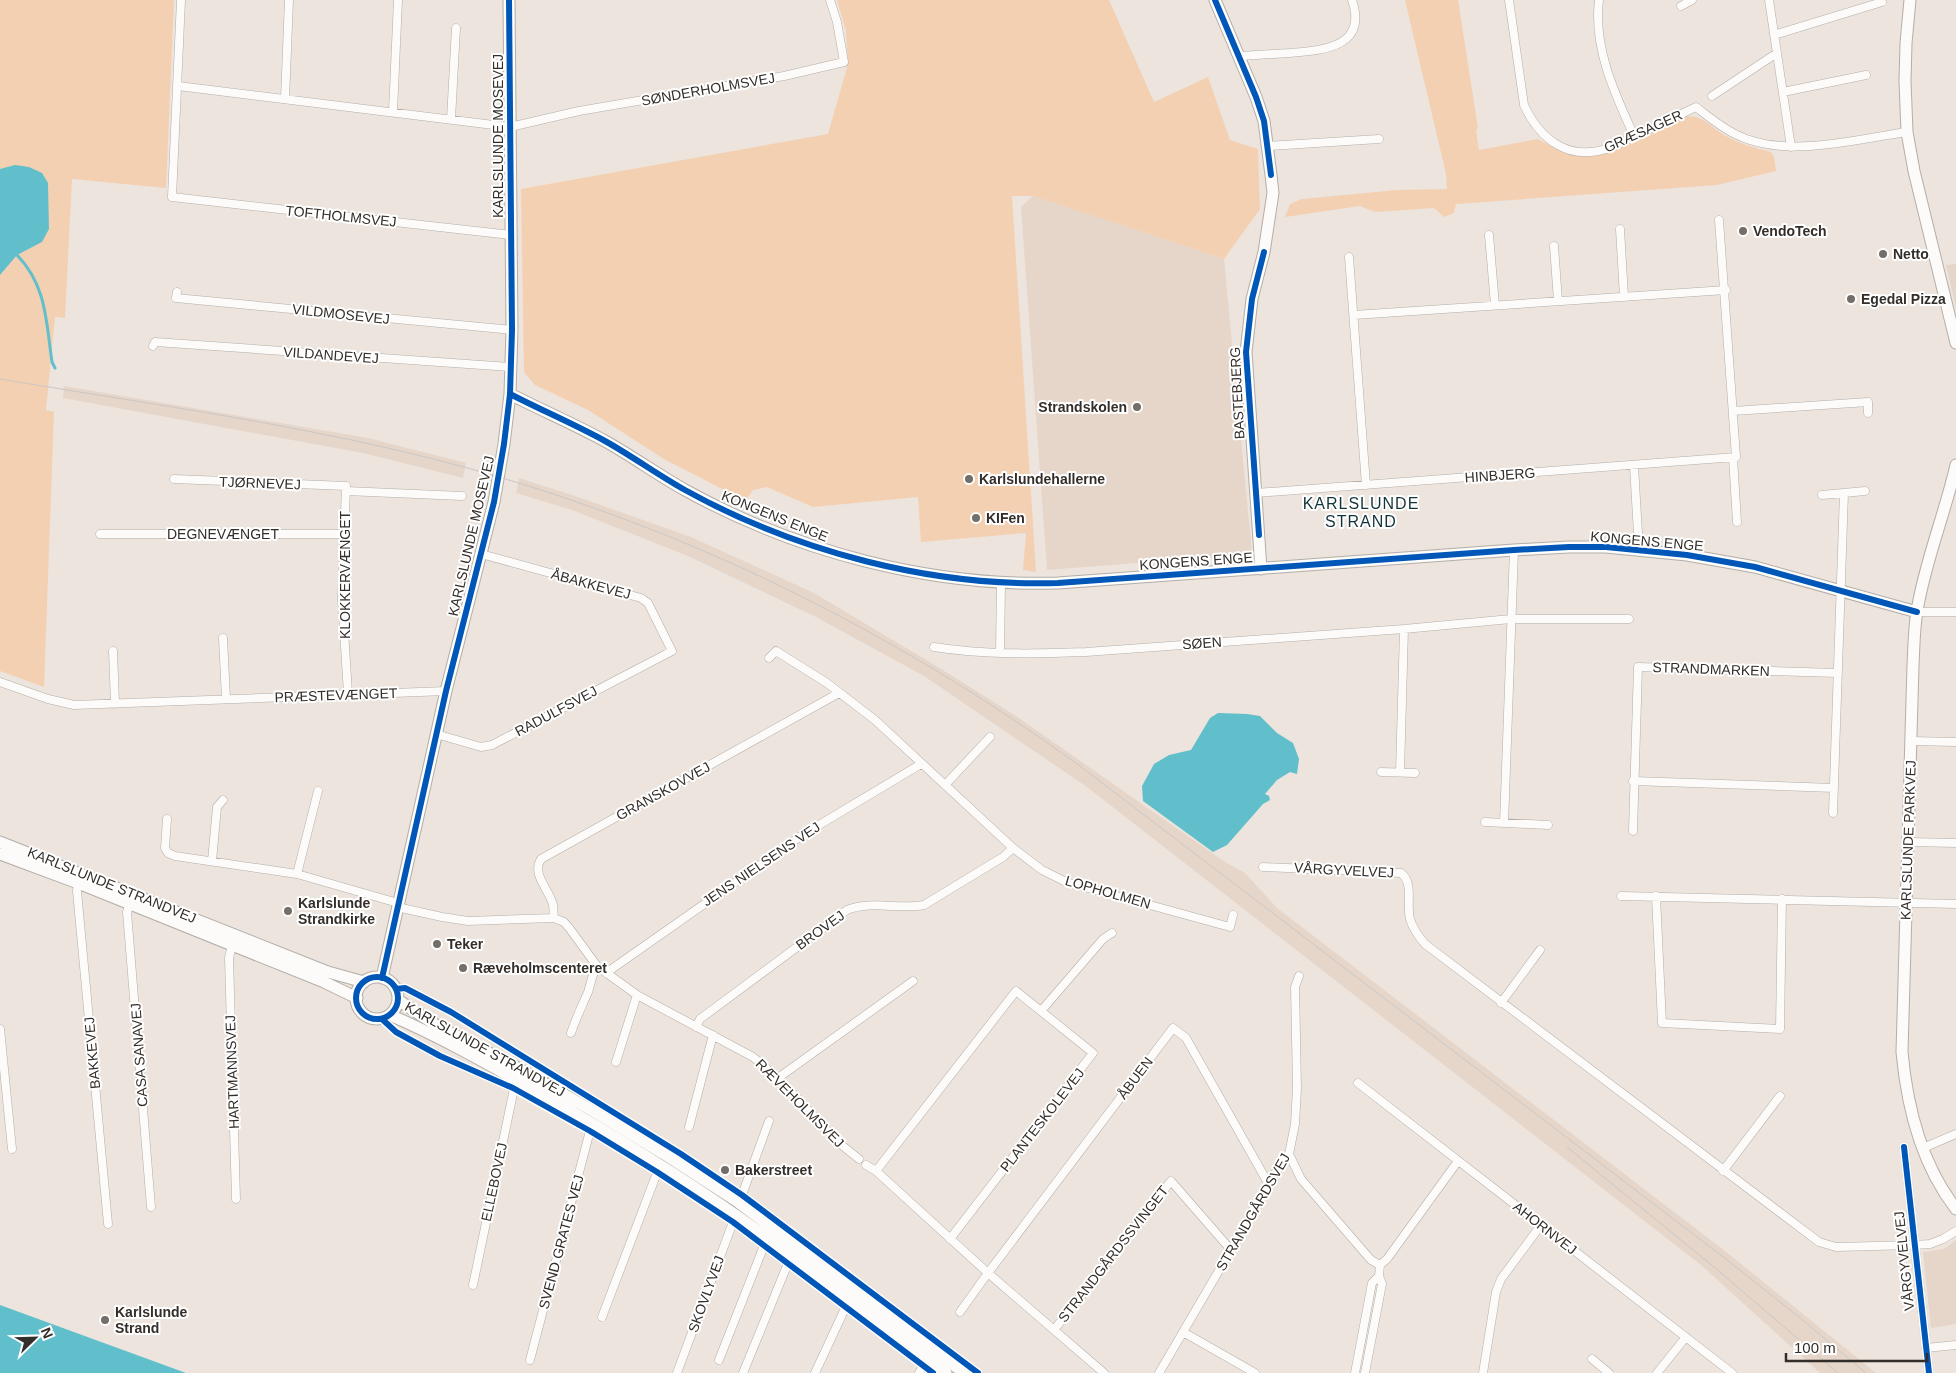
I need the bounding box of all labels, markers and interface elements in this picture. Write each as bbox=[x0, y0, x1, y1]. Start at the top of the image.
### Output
street label: KARLSLUNDE MOSEVEJ bbox=[490, 54, 506, 218]
street label: SØNDERHOLMSVEJ bbox=[640, 69, 776, 109]
street label: GRÆSAGER bbox=[1601, 107, 1685, 155]
street label: TOFTHOLMSVEJ bbox=[285, 202, 397, 230]
place label: VendoTech bbox=[1753, 223, 1827, 239]
marker: VendoTech bbox=[1737, 225, 1749, 237]
place label: Netto bbox=[1893, 246, 1929, 262]
marker: Netto bbox=[1877, 248, 1889, 260]
place label: Egedal Pizza bbox=[1861, 291, 1946, 307]
marker: Egedal Pizza bbox=[1845, 293, 1857, 305]
street label: VILDMOSEVEJ bbox=[291, 301, 391, 327]
street label: VILDANDEVEJ bbox=[283, 344, 379, 366]
street label: BASTEBJERG bbox=[1227, 346, 1247, 440]
place label: Strandskolen bbox=[1038, 399, 1127, 415]
marker: Strandskolen bbox=[1131, 401, 1143, 413]
street label: KARLSLUNDE MOSEVEJ bbox=[445, 454, 497, 618]
street label: HINBJERG bbox=[1464, 465, 1536, 485]
place label: Karlslundehallerne bbox=[979, 471, 1105, 487]
marker: Karlslundehallerne bbox=[963, 473, 975, 485]
street label: TJØRNEVEJ bbox=[219, 474, 301, 492]
street label: KONGENS ENGE bbox=[719, 487, 831, 545]
district label: KARLSLUNDE STRAND bbox=[1303, 495, 1419, 530]
place label: KIFen bbox=[986, 510, 1025, 526]
street label: KLOKKERVÆNGET bbox=[337, 511, 353, 639]
marker: KIFen bbox=[970, 512, 982, 524]
street label: DEGNEVÆNGET bbox=[167, 526, 279, 542]
street label: KONGENS ENGE bbox=[1590, 528, 1704, 554]
street label: KONGENS ENGE bbox=[1139, 549, 1253, 573]
street label: ÅBAKKEVEJ bbox=[549, 566, 633, 602]
street label: SØEN bbox=[1182, 634, 1222, 652]
street label: STRANDMARKEN bbox=[1652, 659, 1770, 679]
street label: RADULFSVEJ bbox=[512, 683, 600, 739]
street label: PRÆSTEVÆNGET bbox=[274, 685, 398, 705]
street label: GRANSKOVVEJ bbox=[613, 759, 713, 823]
street label: KARLSLUNDE PARKVEJ bbox=[1897, 760, 1919, 920]
street label: JENS NIELSENS VEJ bbox=[699, 819, 823, 909]
street label: KARLSLUNDE STRANDVEJ bbox=[25, 844, 199, 926]
street label: VÅRGYVELVEJ bbox=[1294, 859, 1394, 881]
street label: LOPHOLMEN bbox=[1064, 872, 1152, 912]
place label: Karlslunde Strandkirke bbox=[298, 895, 375, 927]
marker: Karlslunde Strandkirke bbox=[282, 905, 294, 917]
street label: BROVEJ bbox=[793, 907, 847, 953]
place label: Teker bbox=[447, 936, 484, 952]
marker: Teker bbox=[431, 938, 443, 950]
place label: Ræveholmscenteret bbox=[473, 960, 607, 976]
marker: Ræveholmscenteret bbox=[457, 962, 469, 974]
street label: KARLSLUNDE STRANDVEJ bbox=[402, 998, 568, 1100]
street label: CASA SANAVEJ bbox=[127, 1003, 151, 1107]
street label: HARTMANNSVEJ bbox=[222, 1015, 242, 1129]
street label: BAKKEVEJ bbox=[81, 1016, 103, 1090]
street label: ÅBUEN bbox=[1114, 1054, 1156, 1102]
street label: RÆVEHOLMSVEJ bbox=[753, 1056, 847, 1150]
street label: PLANTESKOLEVEJ bbox=[997, 1065, 1087, 1175]
street label: ELLEBOVEJ bbox=[478, 1141, 510, 1223]
street label: STRANDGÅRDSVEJ bbox=[1213, 1150, 1293, 1274]
place label: Bakerstreet bbox=[735, 1162, 812, 1178]
marker: Bakerstreet bbox=[719, 1164, 731, 1176]
street label: SVEND GRATES VEJ bbox=[535, 1173, 587, 1311]
street label: STRANDGÅRDSSVINGET bbox=[1055, 1182, 1172, 1325]
street label: AHORNVEJ bbox=[1510, 1198, 1580, 1258]
street label: VÅRGYVELVEJ bbox=[1891, 1210, 1917, 1312]
street label: SKOVLYVEJ bbox=[685, 1253, 727, 1335]
place label: Karlslunde Strand bbox=[115, 1304, 188, 1336]
north arrow bbox=[10, 1313, 60, 1363]
marker: Karlslunde Strand bbox=[99, 1314, 111, 1326]
text: N bbox=[38, 1325, 56, 1341]
scale bar bbox=[1786, 1330, 1927, 1362]
text: 100 m bbox=[1794, 1339, 1836, 1356]

